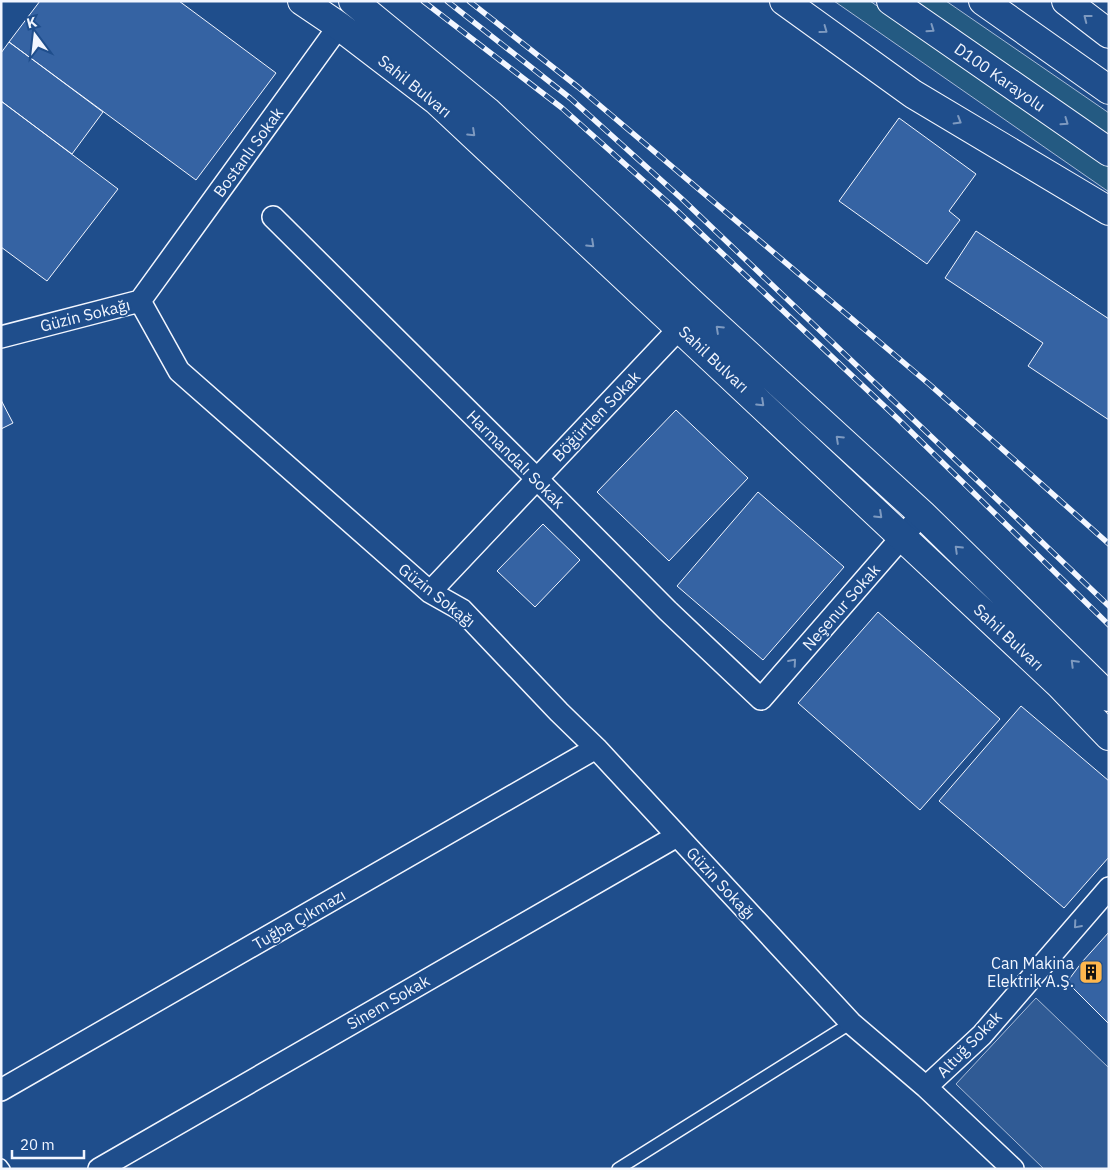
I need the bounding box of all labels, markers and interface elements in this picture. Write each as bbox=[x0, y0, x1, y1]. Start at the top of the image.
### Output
north arrow bbox=[10, 10, 60, 60]
text: K bbox=[25, 12, 39, 32]
one-way arrow bbox=[1084, 15, 1093, 23]
one-way arrow bbox=[925, 23, 935, 32]
one-way arrow bbox=[818, 24, 828, 33]
street label: D100 Karayolu bbox=[951, 38, 1049, 116]
street label: Sahil Bulvarı bbox=[374, 50, 456, 122]
street label: Bostanlı Sokak bbox=[209, 103, 288, 201]
one-way arrow bbox=[953, 115, 962, 125]
one-way arrow bbox=[1059, 116, 1068, 125]
one-way arrow bbox=[467, 127, 476, 136]
one-way arrow bbox=[585, 238, 594, 247]
street label: Güzin Sokağı bbox=[38, 294, 132, 336]
street label: Sahil Bulvarı bbox=[675, 321, 753, 397]
one-way arrow bbox=[716, 325, 725, 334]
street label: Böğürtlen Sokak bbox=[548, 366, 645, 465]
one-way arrow bbox=[755, 397, 764, 406]
street label: Harmandalı Sokak bbox=[463, 406, 570, 513]
one-way arrow bbox=[836, 435, 845, 444]
one-way arrow bbox=[873, 509, 882, 518]
one-way arrow bbox=[955, 546, 964, 555]
street label: Güzin Sokağı bbox=[395, 559, 479, 631]
street label: Neşenur Sokak bbox=[798, 559, 884, 654]
street label: Sahil Bulvarı bbox=[970, 599, 1048, 675]
one-way arrow bbox=[787, 659, 796, 668]
one-way arrow bbox=[1071, 660, 1080, 669]
street label: Güzin Sokağı bbox=[682, 842, 760, 924]
street label: Tuğba Çıkmazı bbox=[249, 884, 349, 954]
one-way arrow bbox=[1073, 919, 1082, 928]
place label: Can Makina Elektrik A.Ş. bbox=[987, 953, 1074, 991]
building icon: Can Makina Elektrik A.Ş. bbox=[1078, 959, 1104, 985]
street label: Sinem Sokak bbox=[343, 970, 434, 1034]
street label: Altuğ Sokak bbox=[932, 1006, 1006, 1082]
scale bar bbox=[12, 1128, 85, 1160]
text: 20 m bbox=[20, 1135, 55, 1154]

